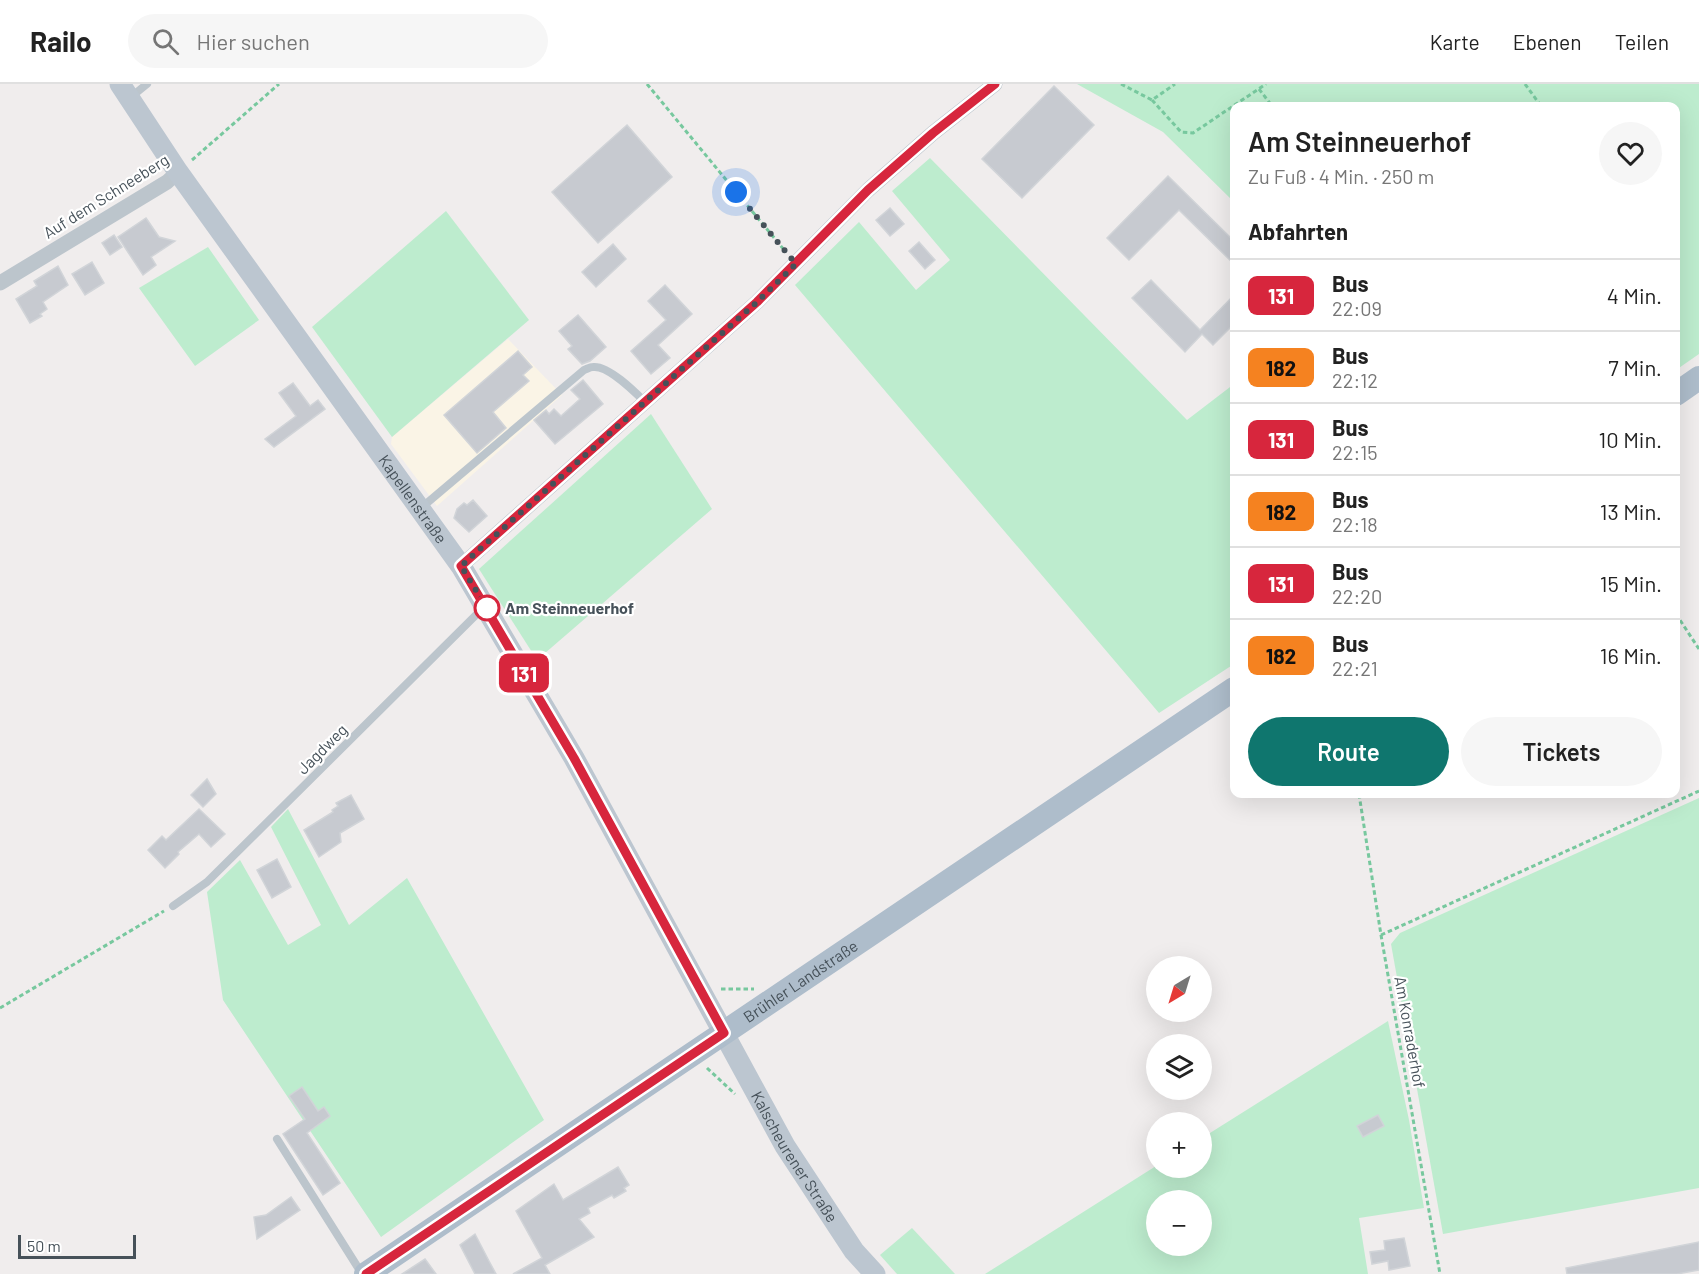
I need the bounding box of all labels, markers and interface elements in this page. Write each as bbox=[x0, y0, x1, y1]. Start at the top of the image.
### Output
search box bbox=[128, 14, 548, 68]
text: Railo bbox=[30, 24, 92, 58]
icon: search bbox=[149, 25, 182, 58]
text: Hier suchen bbox=[197, 28, 310, 54]
text: Karte bbox=[1430, 29, 1480, 54]
text: Ebenen bbox=[1513, 29, 1582, 54]
text: Teilen bbox=[1615, 29, 1669, 54]
button: heart bbox=[1599, 122, 1662, 185]
text: Am Steinneuerhof bbox=[1248, 124, 1471, 158]
street label: Auf dem Schneeberg bbox=[40, 149, 172, 242]
text: Zu Fuß · 4 Min. · 250 m bbox=[1248, 164, 1434, 188]
your location bbox=[721, 177, 751, 207]
text: Abfahrten bbox=[1248, 218, 1348, 244]
text: Bus bbox=[1332, 270, 1369, 296]
text: 4 Min. bbox=[1607, 282, 1662, 308]
text: 131 bbox=[1268, 283, 1294, 308]
text: 22:09 bbox=[1332, 296, 1382, 320]
text: Bus bbox=[1332, 342, 1369, 368]
text: 7 Min. bbox=[1608, 354, 1662, 380]
text: 182 bbox=[1266, 355, 1296, 380]
text: 22:12 bbox=[1332, 368, 1378, 392]
text: Bus bbox=[1332, 414, 1369, 440]
text: 10 Min. bbox=[1599, 426, 1662, 452]
text: 131 bbox=[1268, 427, 1294, 452]
text: 22:15 bbox=[1332, 440, 1378, 464]
street label: Kapellenstraße bbox=[375, 451, 452, 547]
text: Bus bbox=[1332, 486, 1369, 512]
text: 13 Min. bbox=[1600, 498, 1662, 524]
text: 182 bbox=[1266, 499, 1296, 524]
text: 22:18 bbox=[1332, 512, 1378, 536]
text: Bus bbox=[1332, 558, 1369, 584]
text: 15 Min. bbox=[1600, 570, 1662, 596]
text: 131 bbox=[1268, 571, 1294, 596]
text: 22:20 bbox=[1332, 584, 1382, 608]
marker: Am Steinneuerhof bbox=[474, 595, 500, 621]
place label: Am Steinneuerhof bbox=[505, 598, 634, 617]
text: Bus bbox=[1332, 630, 1369, 656]
text: 16 Min. bbox=[1600, 642, 1662, 668]
text: 182 bbox=[1266, 643, 1296, 668]
line badge: 131 bbox=[490, 654, 558, 692]
text: 22:21 bbox=[1332, 656, 1378, 680]
text: 131 bbox=[511, 661, 537, 686]
button: Route bbox=[1248, 717, 1449, 786]
button: Tickets bbox=[1461, 717, 1662, 786]
street label: Jagdweg bbox=[293, 720, 351, 778]
street label: Brühler Landstraße bbox=[739, 935, 861, 1026]
north arrow bbox=[1146, 956, 1212, 1022]
map controls bbox=[1146, 956, 1212, 1256]
street label: Am Konraderhof bbox=[1391, 975, 1430, 1089]
button: layers bbox=[1146, 1034, 1212, 1100]
street label: Kalscheurener Straße bbox=[748, 1088, 842, 1225]
button: + bbox=[1146, 1112, 1212, 1178]
button: − bbox=[1146, 1190, 1212, 1256]
scale bar bbox=[18, 1232, 136, 1260]
text: 50 m bbox=[27, 1236, 61, 1255]

